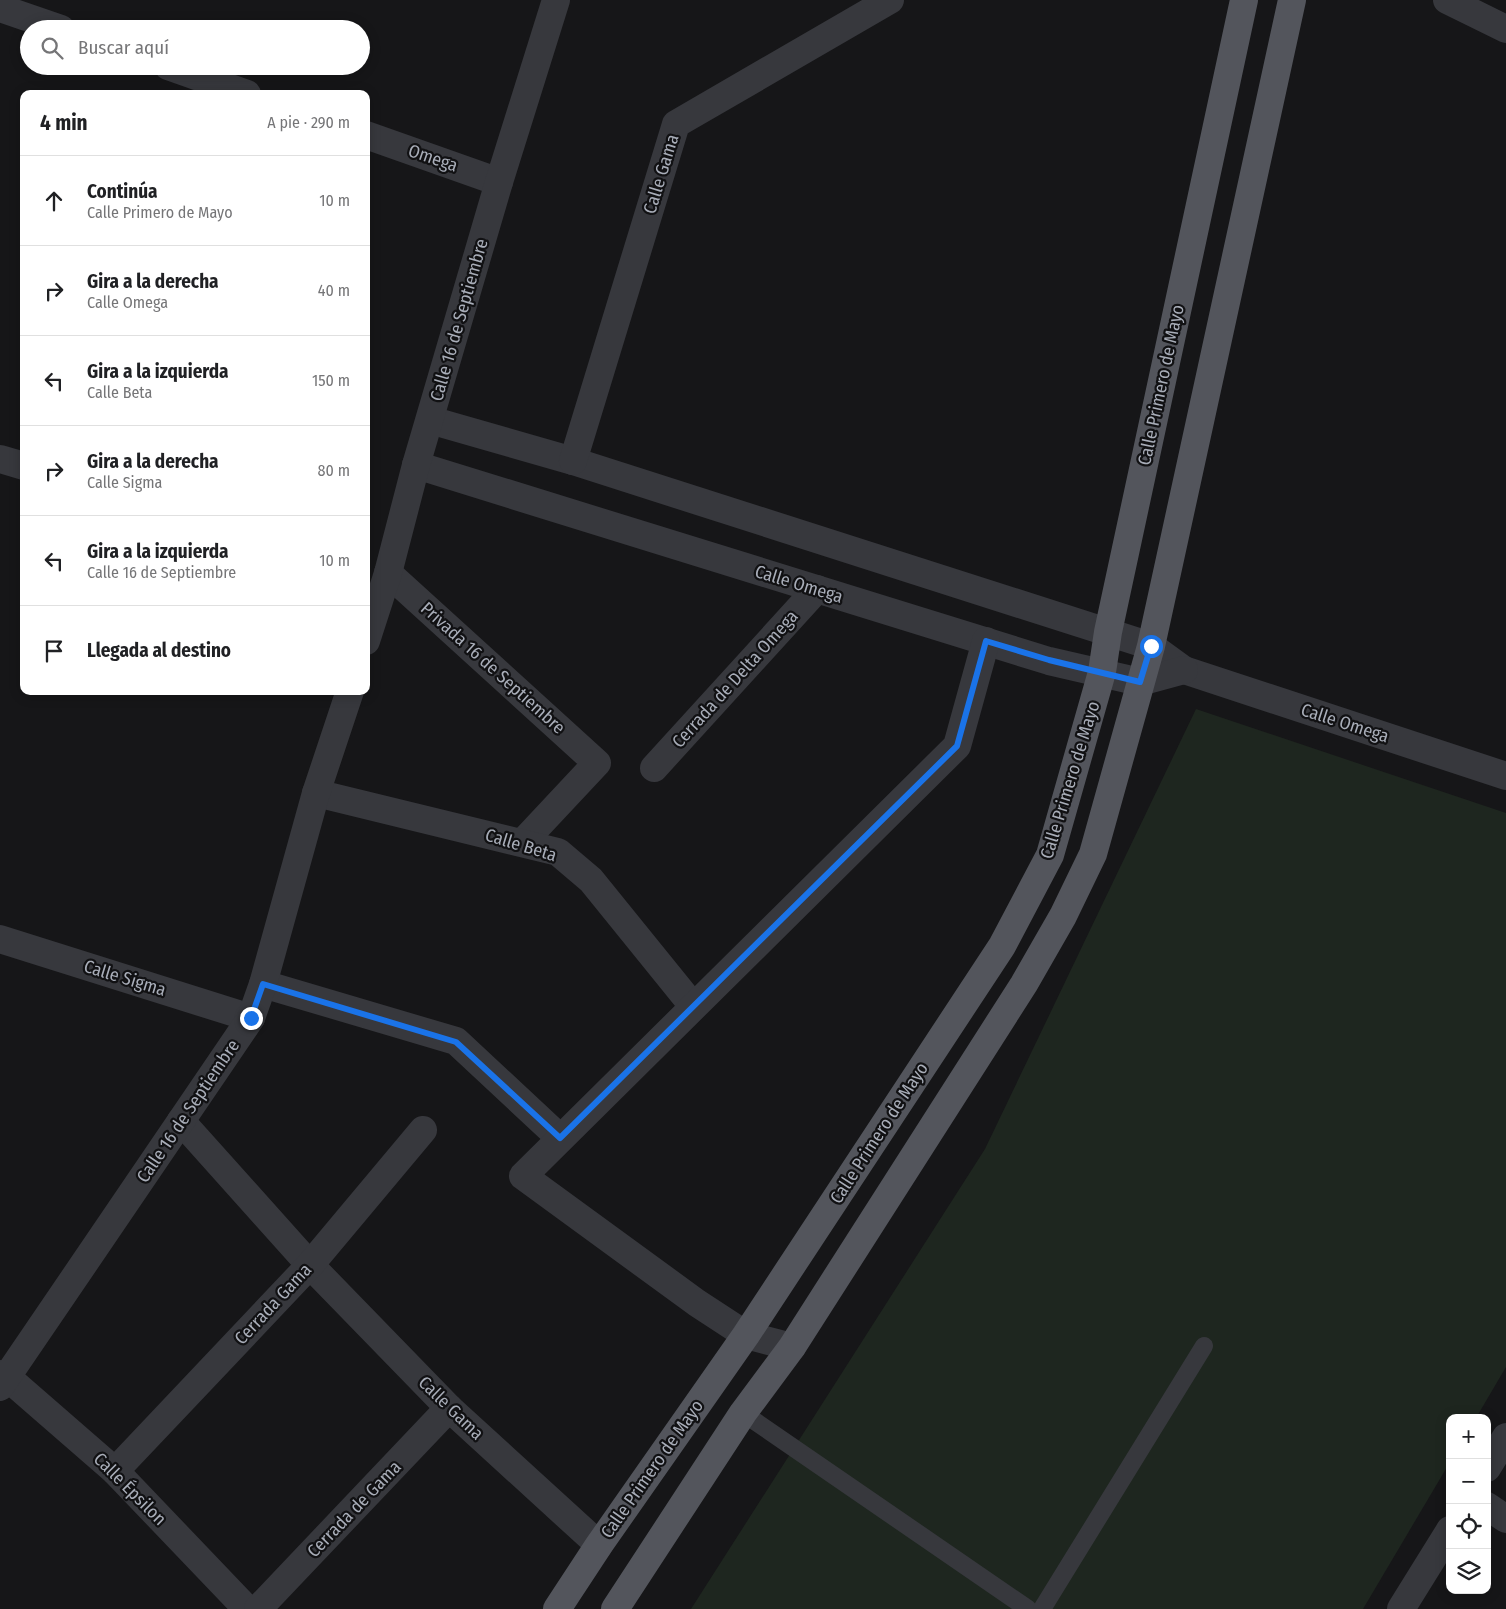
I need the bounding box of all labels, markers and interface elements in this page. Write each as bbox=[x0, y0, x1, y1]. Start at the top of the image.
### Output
search box bbox=[20, 20, 370, 75]
icon: search bbox=[38, 34, 66, 62]
text: Buscar aquí bbox=[78, 36, 169, 59]
text: 4 min bbox=[40, 110, 88, 136]
text: A pie · 290 m bbox=[267, 113, 350, 132]
street label: Calle Gama bbox=[639, 131, 684, 216]
street label: Omega bbox=[405, 139, 461, 177]
text: Continúa bbox=[87, 180, 158, 203]
icon: ahead bbox=[40, 187, 68, 215]
text: 10 m bbox=[319, 191, 350, 210]
text: Calle Primero de Mayo bbox=[87, 203, 233, 222]
street label: Calle 16 de Septiembre bbox=[425, 236, 493, 404]
text: Gira a la derecha bbox=[87, 270, 219, 293]
icon: right bbox=[40, 277, 68, 305]
text: 40 m bbox=[318, 281, 350, 300]
text: Calle Omega bbox=[87, 293, 168, 312]
street label: Calle Primero de Mayo bbox=[1133, 303, 1189, 467]
text: Gira a la izquierda bbox=[87, 360, 229, 383]
icon: left bbox=[40, 367, 68, 395]
text: 150 m bbox=[312, 371, 350, 390]
text: Calle Beta bbox=[87, 383, 152, 402]
text: Gira a la derecha bbox=[87, 450, 219, 473]
icon: right bbox=[40, 457, 68, 485]
text: 80 m bbox=[318, 461, 350, 480]
text: Calle Sigma bbox=[87, 473, 162, 492]
text: Gira a la izquierda bbox=[87, 540, 229, 563]
icon: left bbox=[40, 547, 68, 575]
text: 10 m bbox=[319, 551, 350, 570]
street label: Calle Omega bbox=[752, 560, 846, 608]
text: Calle 16 de Septiembre bbox=[87, 563, 236, 582]
street label: Privada 16 de Septiembre bbox=[416, 597, 570, 739]
street label: Cerrada de Delta Omega bbox=[667, 605, 803, 752]
route start bbox=[1140, 635, 1163, 658]
icon: arrive bbox=[40, 637, 68, 665]
text: Llegada al destino bbox=[87, 639, 231, 662]
street label: Calle Primero de Mayo bbox=[1036, 698, 1104, 862]
street label: Calle Omega bbox=[1298, 698, 1392, 748]
street label: Calle Beta bbox=[483, 824, 560, 866]
street label: Calle Sigma bbox=[81, 955, 169, 1001]
route end bbox=[240, 1007, 263, 1030]
street label: Calle 16 de Septiembre bbox=[132, 1035, 244, 1187]
street label: Calle Primero de Mayo bbox=[825, 1058, 933, 1208]
street label: Cerrada Gama bbox=[230, 1259, 316, 1349]
street label: Calle Gama bbox=[414, 1372, 488, 1444]
street label: Calle Primero de Mayo bbox=[596, 1396, 708, 1542]
map controls bbox=[1446, 1414, 1491, 1594]
button: + bbox=[1446, 1414, 1491, 1459]
street label: Calle Épsilon bbox=[89, 1447, 172, 1530]
street label: Cerrada de Gama bbox=[302, 1456, 406, 1562]
button: − bbox=[1446, 1459, 1491, 1504]
button: locate bbox=[1446, 1504, 1491, 1549]
button: layers bbox=[1446, 1549, 1491, 1594]

